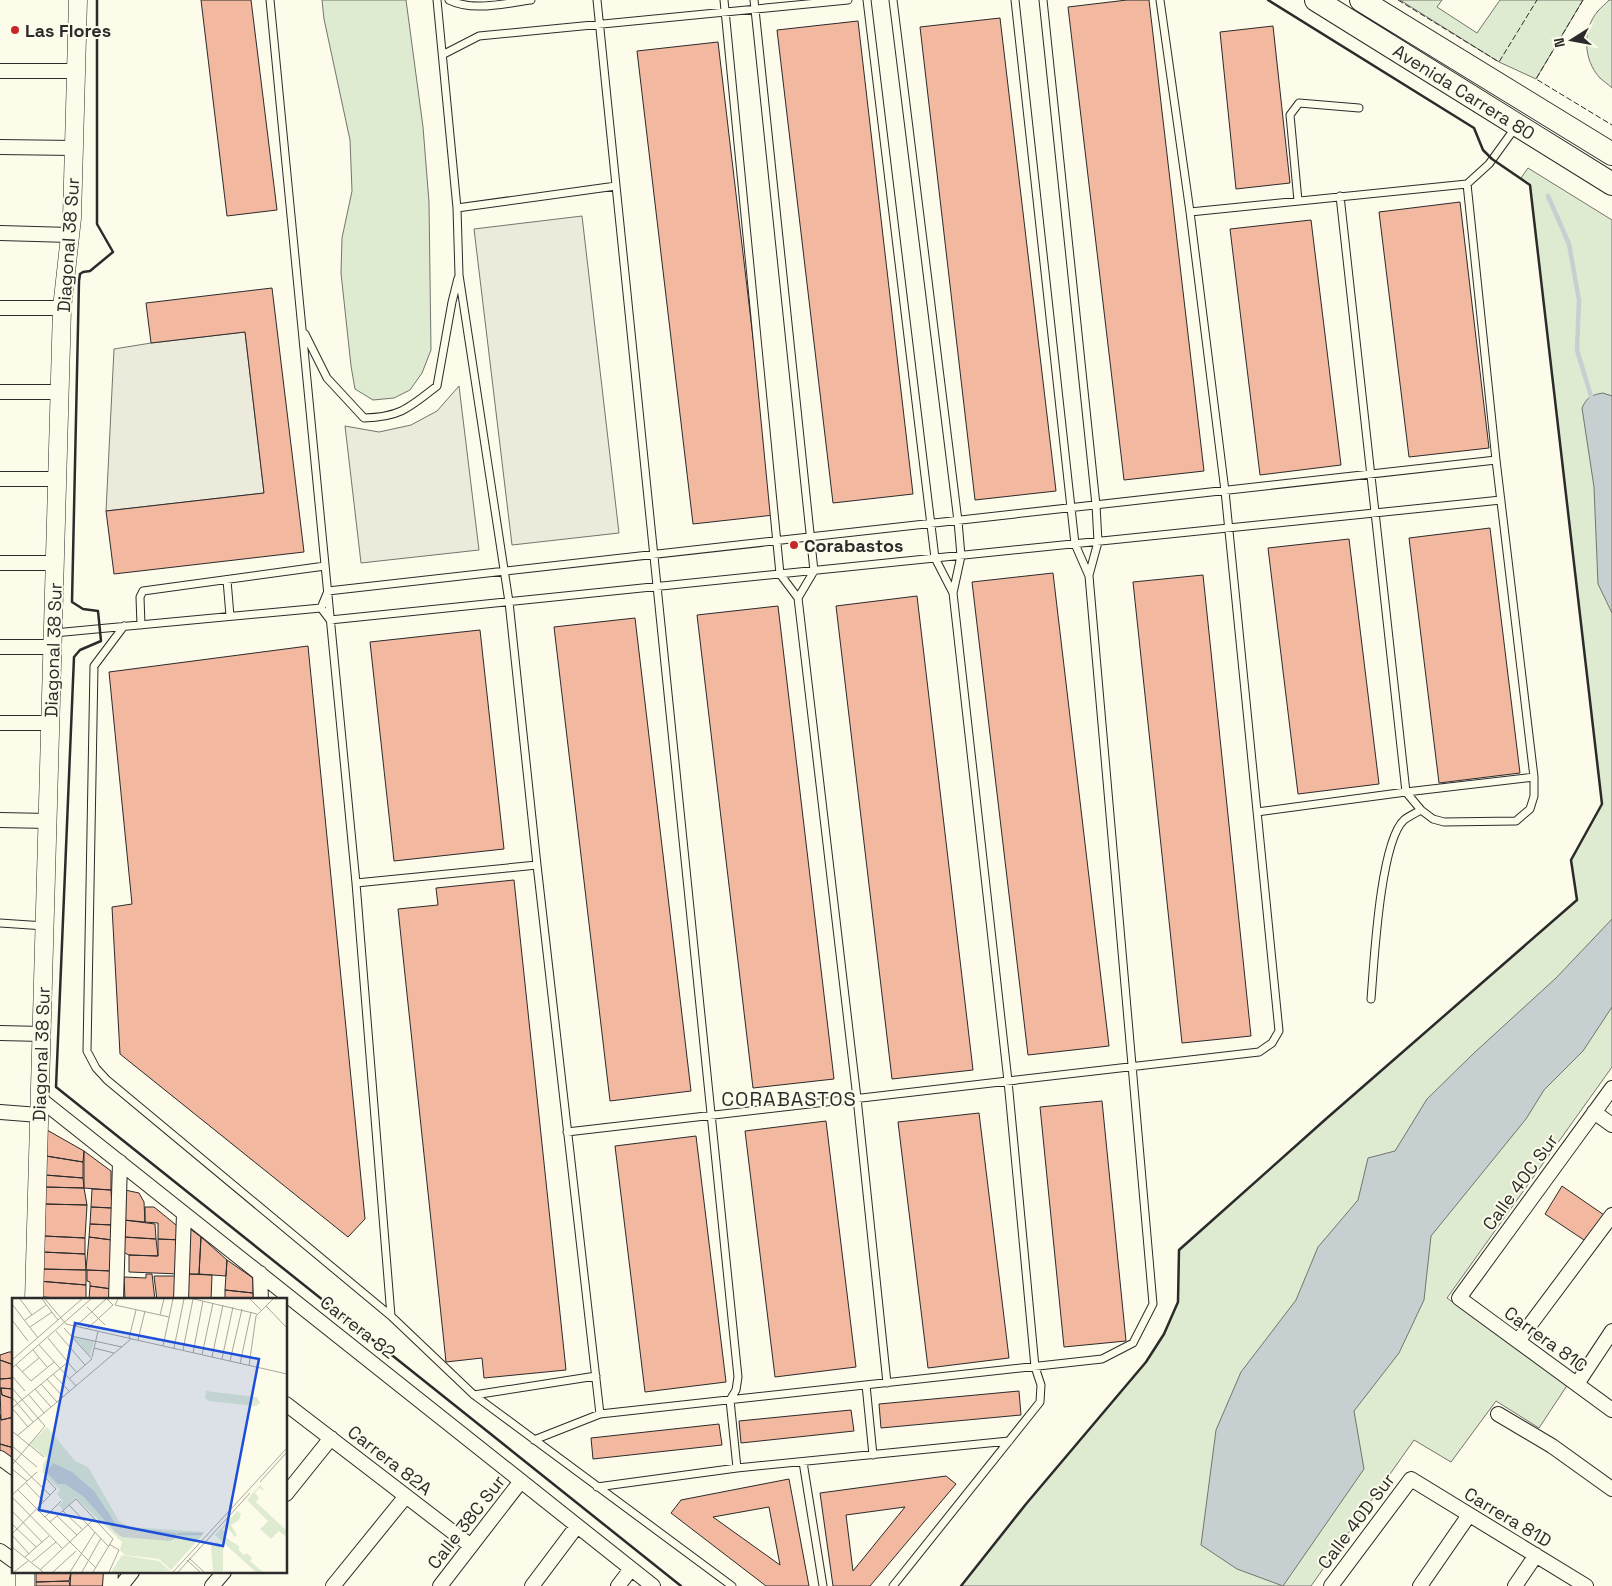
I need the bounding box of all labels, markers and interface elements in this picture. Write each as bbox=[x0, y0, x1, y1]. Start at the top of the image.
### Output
north arrow bbox=[1547, 15, 1597, 65]
place label: Las Flores bbox=[25, 19, 111, 42]
marker: Las Flores bbox=[9, 24, 21, 36]
text: N bbox=[1550, 36, 1569, 49]
street label: Avenida Carrera 80 bbox=[1389, 39, 1539, 145]
street label: Diagonal 38 Sur bbox=[52, 177, 84, 313]
place label: Corabastos bbox=[804, 534, 903, 557]
marker: Corabastos bbox=[788, 539, 800, 551]
street label: Diagonal 38 Sur bbox=[39, 582, 67, 718]
street label: Diagonal 38 Sur bbox=[27, 986, 55, 1122]
district label: CORABASTOS bbox=[721, 1086, 857, 1112]
street label: Calle 40C Sur bbox=[1477, 1129, 1563, 1235]
street label: Carrera 82 bbox=[316, 1290, 400, 1364]
inset map bbox=[12, 1298, 288, 1574]
street label: Carrera 81C bbox=[1500, 1301, 1592, 1377]
street label: Carrera 82A bbox=[343, 1420, 437, 1500]
street label: Calle 40D Sur bbox=[1312, 1468, 1400, 1574]
street label: Calle 38C Sur bbox=[422, 1470, 510, 1574]
street label: Carrera 81D bbox=[1460, 1482, 1556, 1552]

